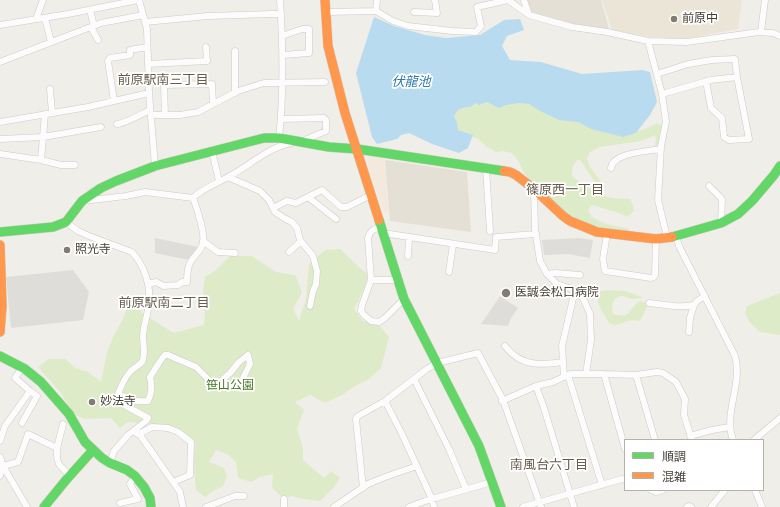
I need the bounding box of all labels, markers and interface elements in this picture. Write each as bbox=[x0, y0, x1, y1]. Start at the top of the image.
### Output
place label: 前原中 bbox=[682, 12, 718, 26]
marker: 前原中 bbox=[669, 14, 679, 24]
district label: 前原駅南三丁目 bbox=[118, 72, 208, 88]
water label: 伏龍池 bbox=[392, 74, 430, 90]
district label: 篠原西一丁目 bbox=[526, 182, 604, 198]
place label: 照光寺 bbox=[75, 243, 111, 257]
marker: 照光寺 bbox=[62, 245, 72, 255]
place label: 医誠会松口病院 bbox=[515, 286, 599, 300]
marker: 医誠会松口病院 bbox=[500, 287, 512, 299]
district label: 前原駅南二丁目 bbox=[119, 295, 209, 311]
park label: 笹山公園 bbox=[206, 379, 254, 393]
place label: 妙法寺 bbox=[100, 395, 136, 409]
marker: 妙法寺 bbox=[87, 397, 97, 407]
legend bbox=[624, 439, 764, 491]
text: 順調 bbox=[662, 450, 686, 464]
district label: 南風台六丁目 bbox=[510, 457, 588, 473]
text: 混雑 bbox=[662, 470, 686, 484]

